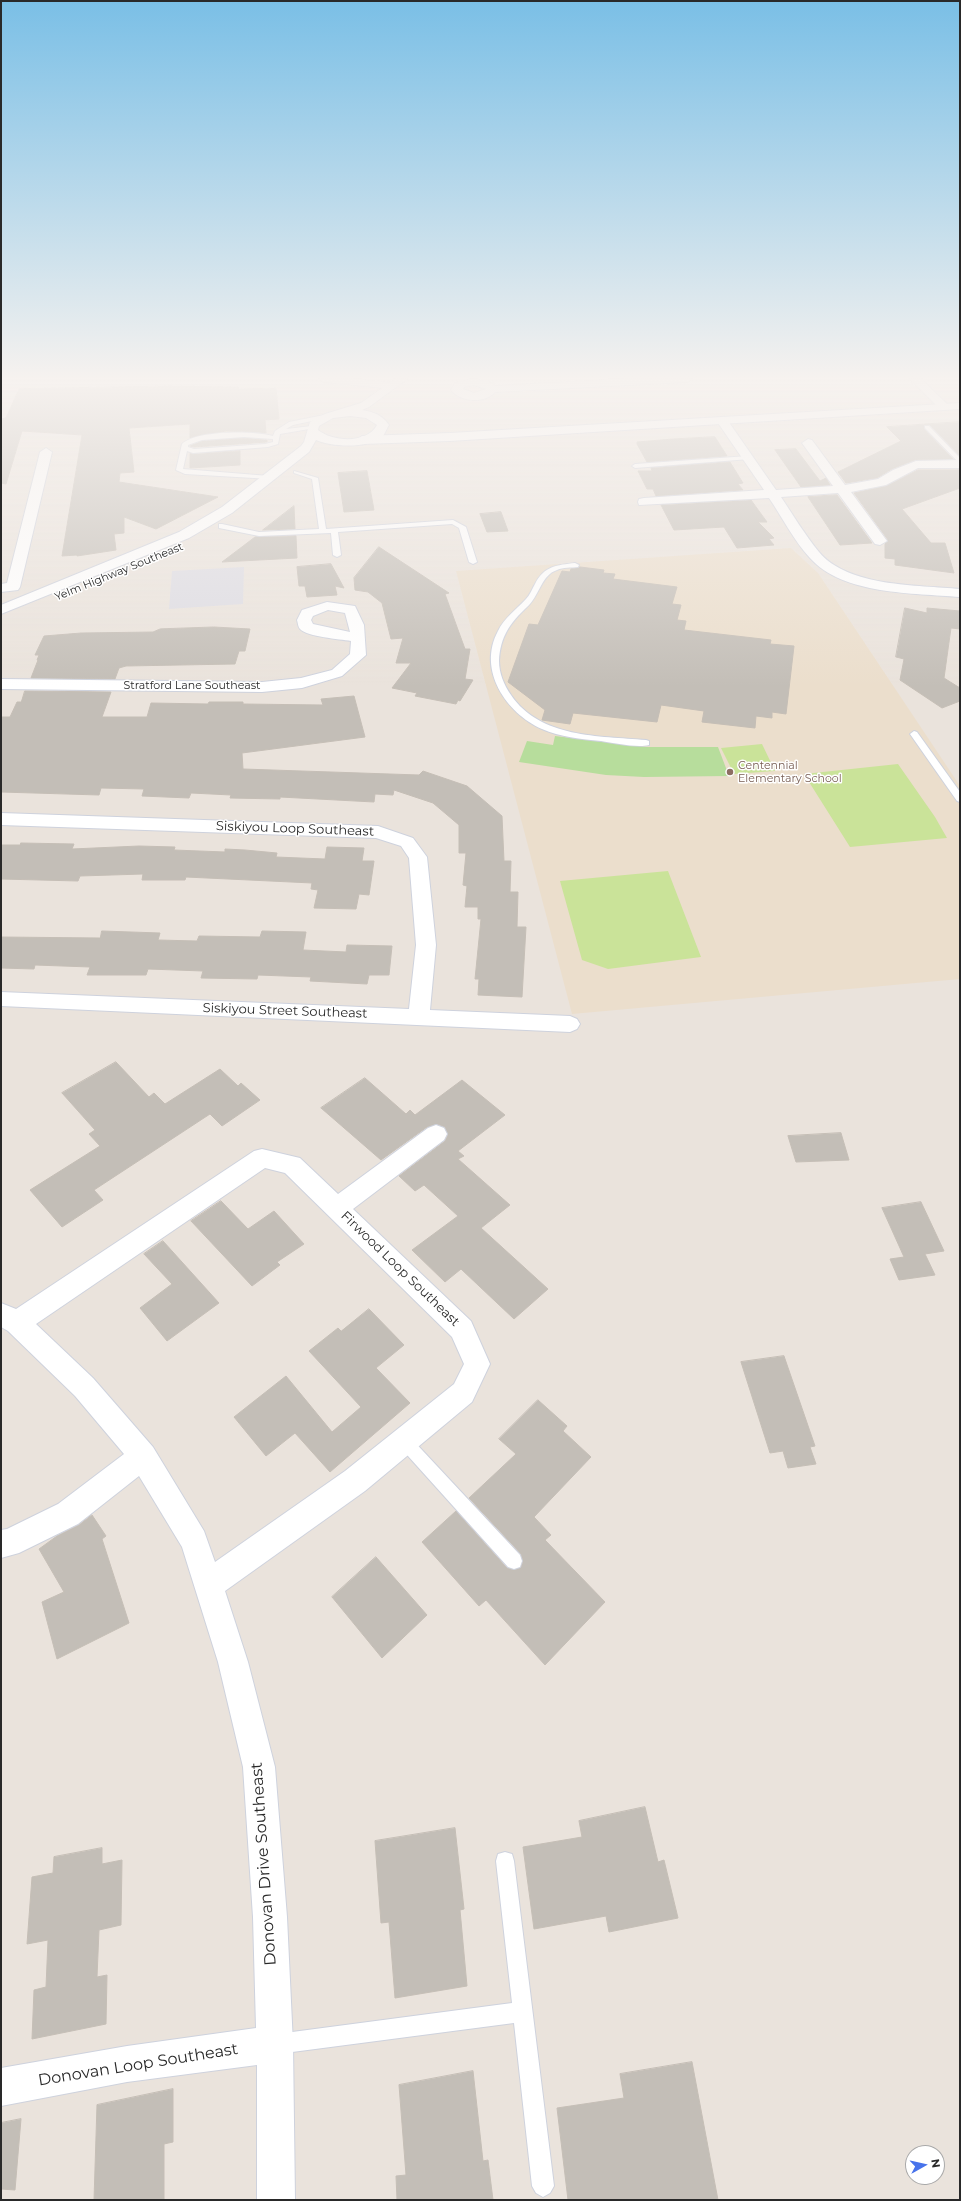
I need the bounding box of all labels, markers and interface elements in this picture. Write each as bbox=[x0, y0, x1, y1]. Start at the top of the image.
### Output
street label: Yelm Highway Southeast bbox=[53, 540, 185, 604]
street label: Stratford Lane Southeast bbox=[124, 679, 260, 693]
place label: Centennial Elementary School bbox=[738, 759, 842, 785]
marker: Centennial Elementary School bbox=[725, 767, 735, 777]
street label: Siskiyou Loop Southeast bbox=[216, 818, 374, 840]
street label: Siskiyou Street Southeast bbox=[202, 1000, 368, 1022]
street label: Firwood Loop Southeast bbox=[337, 1208, 463, 1330]
street label: Donovan Drive Southeast bbox=[247, 1762, 281, 1966]
street label: Donovan Loop Southeast bbox=[37, 2040, 239, 2090]
north arrow bbox=[905, 2145, 945, 2185]
text: N bbox=[928, 2158, 943, 2169]

